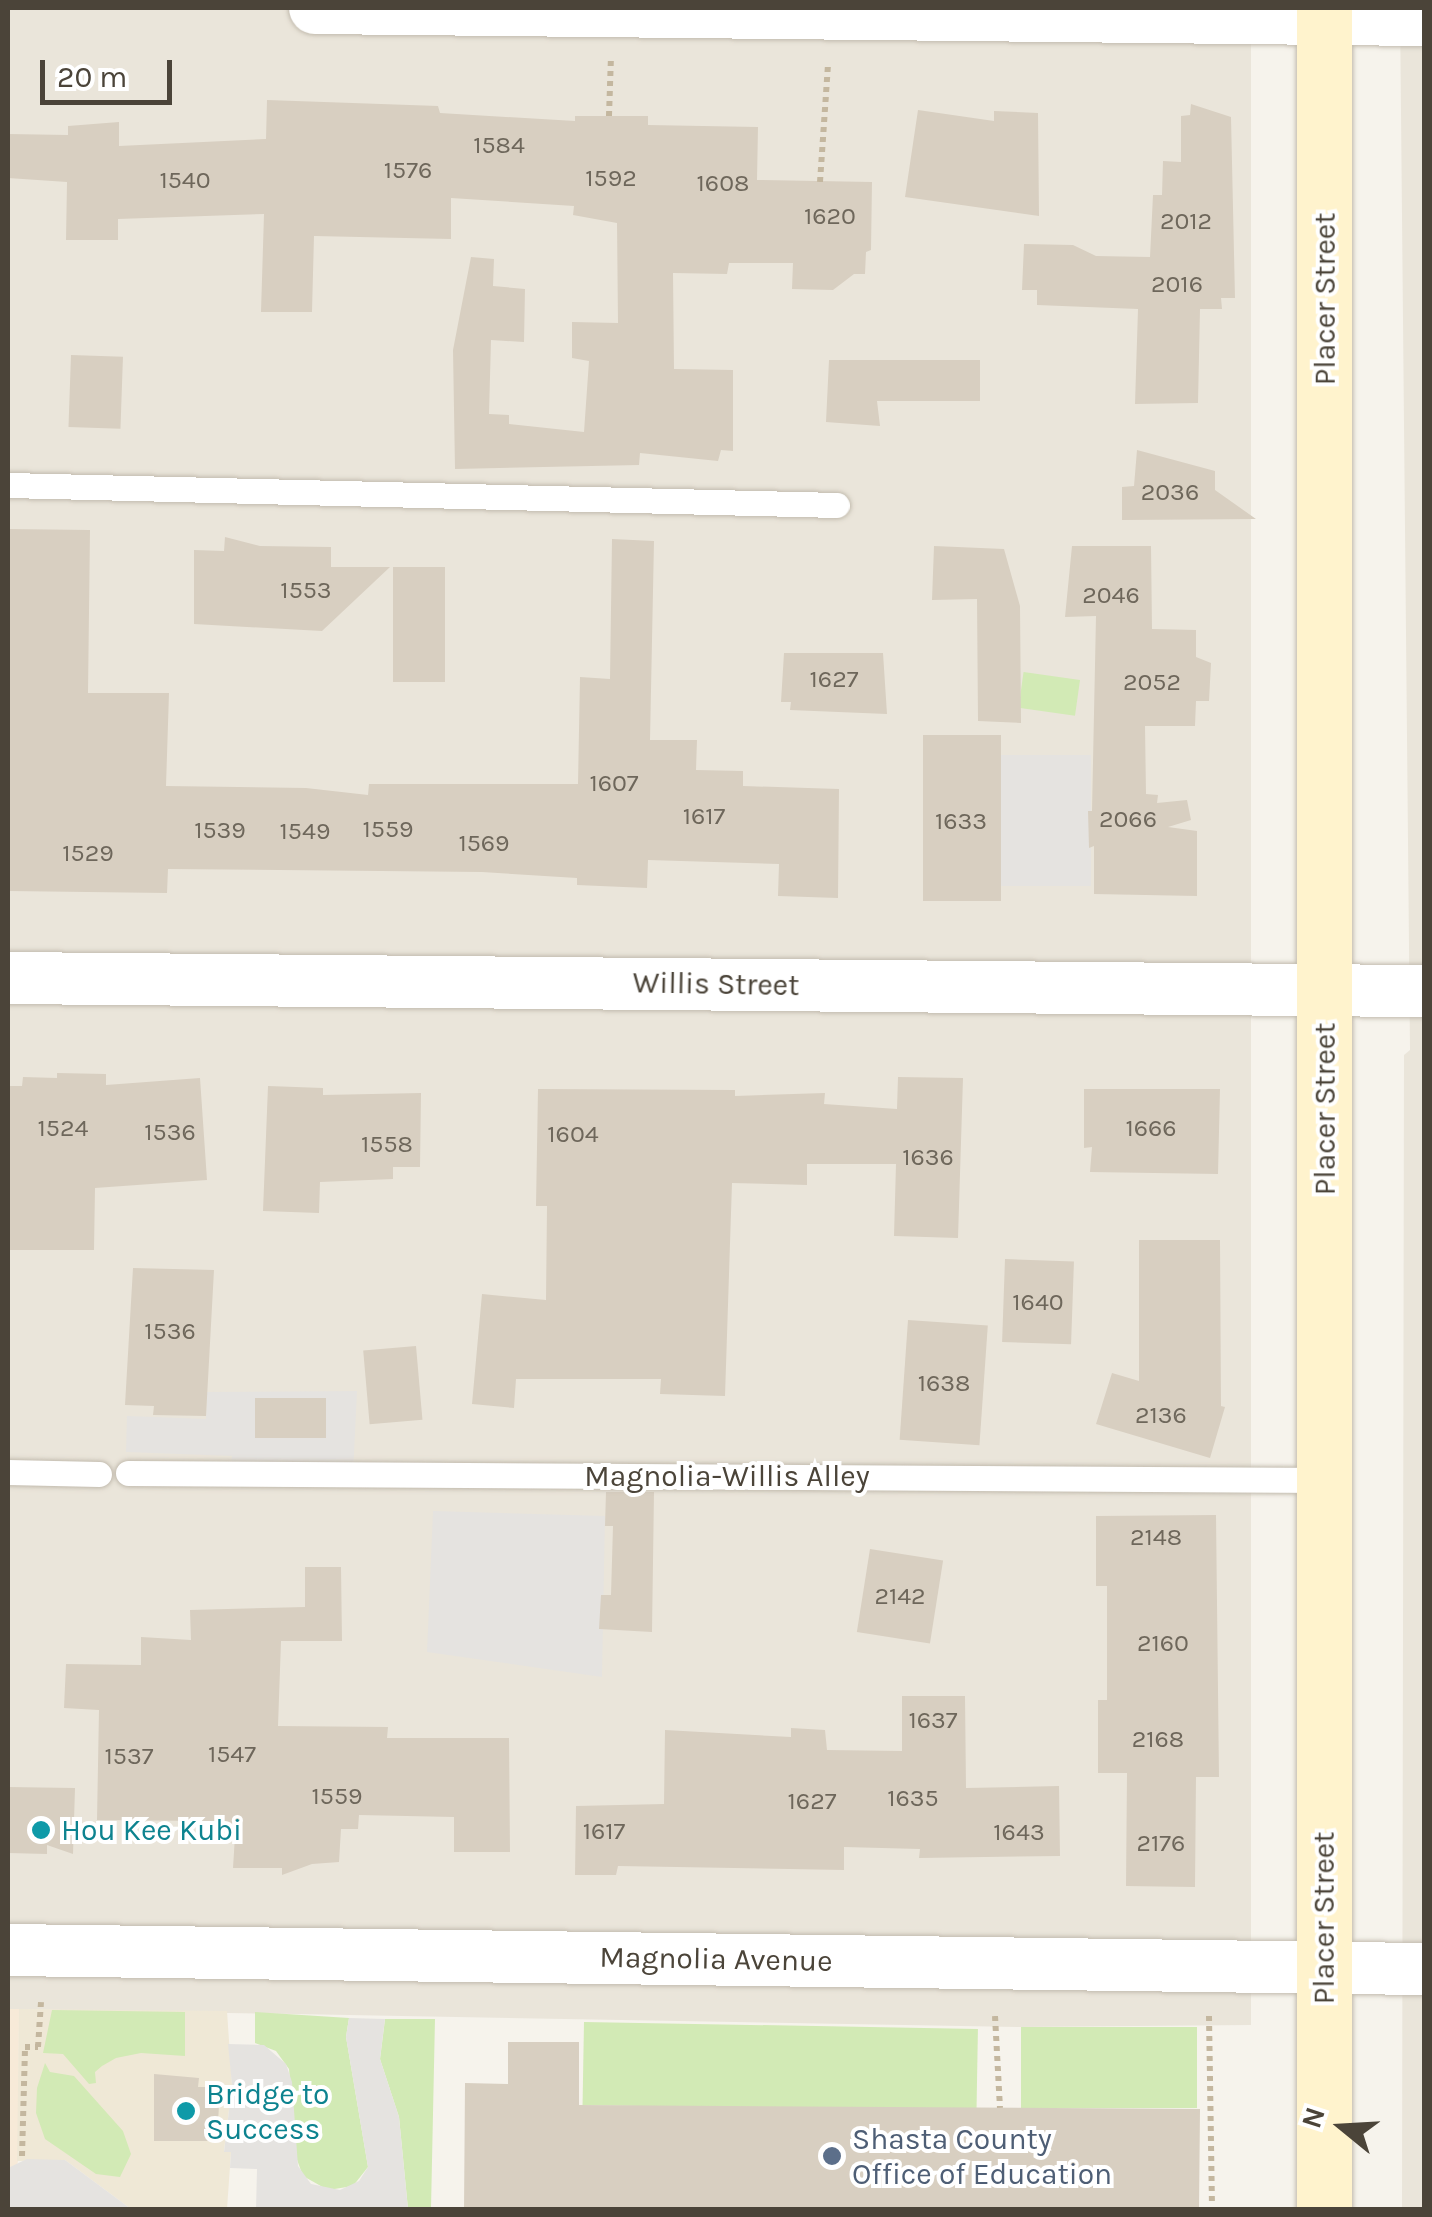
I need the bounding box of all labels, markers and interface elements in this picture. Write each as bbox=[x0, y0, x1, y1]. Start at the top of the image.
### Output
scale bar bbox=[45, 40, 178, 102]
text: 20 m bbox=[57, 59, 127, 95]
house number: 1584 bbox=[473, 130, 525, 160]
house number: 1576 bbox=[384, 155, 432, 185]
house number: 1592 bbox=[585, 163, 637, 193]
house number: 1540 bbox=[159, 165, 211, 195]
house number: 1608 bbox=[697, 168, 749, 198]
house number: 1620 bbox=[804, 201, 856, 231]
house number: 2012 bbox=[1160, 206, 1212, 236]
street label: Placer Street bbox=[1307, 213, 1343, 385]
house number: 2016 bbox=[1151, 269, 1203, 299]
house number: 2036 bbox=[1141, 477, 1199, 507]
house number: 1553 bbox=[280, 575, 332, 605]
house number: 2046 bbox=[1082, 580, 1140, 610]
house number: 1627 bbox=[810, 664, 858, 694]
house number: 2052 bbox=[1123, 667, 1181, 697]
house number: 1607 bbox=[589, 768, 639, 798]
house number: 1617 bbox=[683, 801, 725, 831]
house number: 2066 bbox=[1099, 804, 1157, 834]
house number: 1633 bbox=[935, 806, 987, 836]
house number: 1559 bbox=[363, 814, 413, 844]
house number: 1539 bbox=[194, 815, 246, 845]
house number: 1549 bbox=[280, 816, 330, 846]
house number: 1569 bbox=[458, 828, 510, 858]
house number: 1529 bbox=[62, 838, 114, 868]
street label: Willis Street bbox=[632, 965, 800, 1003]
street label: Placer Street bbox=[1307, 1023, 1343, 1195]
house number: 1524 bbox=[38, 1113, 88, 1143]
house number: 1666 bbox=[1125, 1113, 1177, 1143]
house number: 1536 bbox=[144, 1117, 196, 1147]
house number: 1604 bbox=[547, 1119, 599, 1149]
house number: 1558 bbox=[361, 1129, 413, 1159]
house number: 1636 bbox=[902, 1142, 954, 1172]
house number: 1640 bbox=[1012, 1287, 1064, 1317]
house number: 1536 bbox=[144, 1316, 196, 1346]
house number: 1638 bbox=[918, 1368, 970, 1398]
house number: 2136 bbox=[1135, 1400, 1187, 1430]
street label: Magnolia-Willis Alley bbox=[584, 1458, 870, 1494]
house number: 2148 bbox=[1130, 1522, 1182, 1552]
house number: 2142 bbox=[874, 1581, 926, 1611]
house number: 2160 bbox=[1137, 1628, 1189, 1658]
house number: 1637 bbox=[908, 1705, 958, 1735]
house number: 2168 bbox=[1132, 1724, 1184, 1754]
house number: 1547 bbox=[208, 1739, 256, 1769]
house number: 1537 bbox=[105, 1741, 153, 1771]
house number: 1559 bbox=[312, 1781, 362, 1811]
house number: 1635 bbox=[887, 1783, 939, 1813]
house number: 1627 bbox=[788, 1786, 836, 1816]
place label: Hou Kee Kubi bbox=[61, 1812, 242, 1848]
house number: 1617 bbox=[583, 1816, 625, 1846]
house number: 1643 bbox=[993, 1817, 1045, 1847]
marker: Hou Kee Kubi bbox=[30, 1819, 52, 1841]
house number: 2176 bbox=[1137, 1828, 1185, 1858]
street label: Placer Street bbox=[1306, 1832, 1342, 2004]
street label: Magnolia Avenue bbox=[599, 1939, 833, 1979]
place label: Bridge to Success bbox=[206, 2076, 329, 2146]
north arrow bbox=[1292, 2077, 1392, 2177]
marker: Bridge to Success bbox=[175, 2100, 197, 2122]
text: N bbox=[1294, 2103, 1332, 2132]
place label: Shasta County Office of Education bbox=[852, 2121, 1112, 2192]
marker: Shasta County Office of Education bbox=[821, 2145, 843, 2167]

